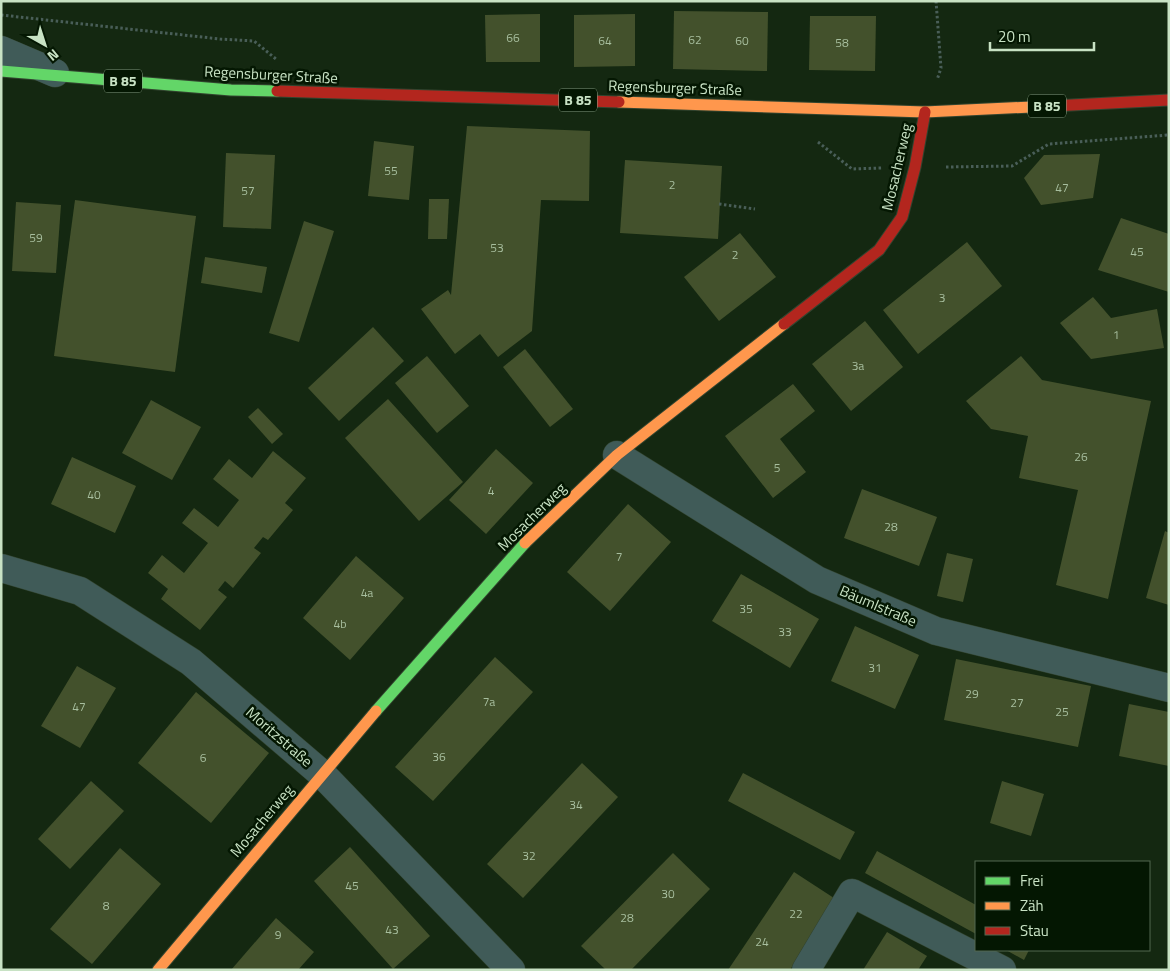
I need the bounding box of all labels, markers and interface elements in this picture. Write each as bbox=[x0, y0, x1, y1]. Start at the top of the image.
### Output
north arrow bbox=[20, 20, 70, 70]
scale bar bbox=[990, 20, 1094, 52]
text: 20 m bbox=[998, 25, 1031, 48]
house number: 66 bbox=[506, 28, 520, 47]
house number: 62 bbox=[688, 30, 702, 49]
house number: 64 bbox=[598, 31, 612, 50]
house number: 60 bbox=[735, 31, 749, 50]
house number: 58 bbox=[835, 33, 849, 52]
text: N bbox=[43, 44, 64, 67]
street label: Regensburger Straße bbox=[204, 60, 338, 89]
road number: B 85 bbox=[104, 70, 142, 92]
street label: Regensburger Straße bbox=[608, 74, 742, 101]
road number: B 85 bbox=[559, 88, 597, 112]
road number: B 85 bbox=[1028, 94, 1066, 118]
street label: Mosacherweg bbox=[875, 121, 918, 213]
house number: 55 bbox=[384, 161, 398, 180]
house number: 2 bbox=[669, 175, 675, 194]
house number: 47 bbox=[1055, 178, 1069, 197]
house number: 57 bbox=[241, 181, 255, 200]
house number: 59 bbox=[29, 228, 43, 247]
house number: 53 bbox=[490, 238, 504, 257]
house number: 45 bbox=[1130, 242, 1144, 261]
house number: 2 bbox=[732, 245, 738, 264]
house number: 3 bbox=[939, 288, 945, 307]
house number: 1 bbox=[1113, 325, 1119, 344]
house number: 3a bbox=[852, 356, 864, 375]
house number: 26 bbox=[1074, 447, 1088, 466]
house number: 5 bbox=[774, 458, 781, 477]
street label: Mosacherweg bbox=[492, 477, 571, 556]
house number: 4 bbox=[488, 481, 495, 500]
house number: 40 bbox=[87, 485, 101, 504]
house number: 28 bbox=[884, 517, 898, 536]
house number: 7 bbox=[616, 547, 622, 566]
street label: Bäumlstraße bbox=[836, 579, 920, 632]
house number: 4a bbox=[361, 583, 373, 602]
house number: 35 bbox=[739, 599, 753, 618]
house number: 4b bbox=[333, 614, 347, 633]
house number: 33 bbox=[778, 622, 792, 641]
house number: 31 bbox=[868, 658, 882, 677]
house number: 29 bbox=[965, 684, 979, 703]
house number: 7a bbox=[483, 692, 495, 711]
house number: 27 bbox=[1010, 693, 1024, 712]
house number: 47 bbox=[72, 697, 86, 716]
street label: Moritzstraße bbox=[241, 701, 318, 772]
house number: 25 bbox=[1055, 702, 1069, 721]
house number: 36 bbox=[432, 747, 446, 766]
house number: 6 bbox=[200, 748, 207, 767]
street label: Mosacherweg bbox=[224, 779, 299, 862]
house number: 34 bbox=[569, 795, 583, 814]
house number: 32 bbox=[522, 846, 536, 865]
legend bbox=[975, 861, 1150, 951]
text: Frei bbox=[1020, 869, 1043, 892]
house number: 45 bbox=[345, 876, 359, 895]
house number: 30 bbox=[661, 884, 675, 903]
text: Zäh bbox=[1020, 894, 1044, 917]
house number: 8 bbox=[103, 896, 110, 915]
house number: 22 bbox=[789, 904, 803, 923]
house number: 28 bbox=[620, 908, 634, 927]
text: Stau bbox=[1020, 919, 1049, 942]
house number: 43 bbox=[385, 920, 399, 939]
house number: 9 bbox=[275, 925, 282, 944]
house number: 24 bbox=[755, 932, 769, 951]

